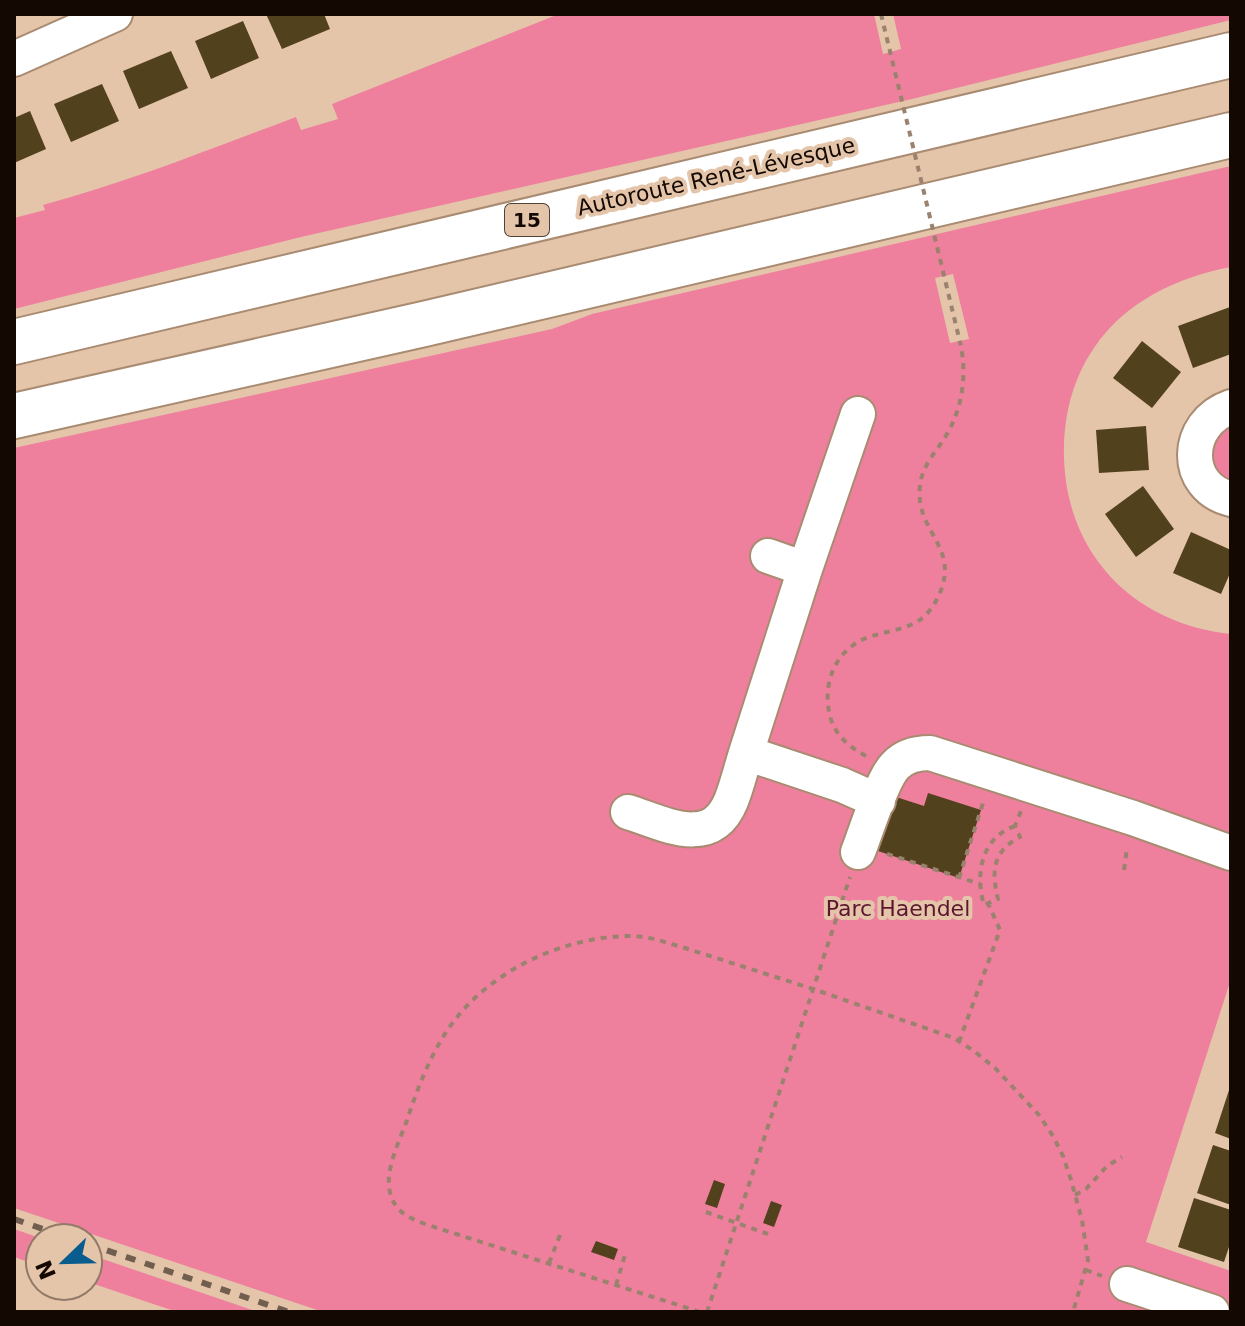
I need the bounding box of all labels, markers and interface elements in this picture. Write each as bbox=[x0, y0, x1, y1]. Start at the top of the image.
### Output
street label: Autoroute René-Lévesque bbox=[575, 132, 857, 221]
road number: 15 bbox=[505, 204, 549, 236]
park label: Parc Haendel bbox=[826, 896, 970, 921]
north arrow bbox=[24, 1222, 104, 1302]
text: N bbox=[31, 1256, 61, 1283]

